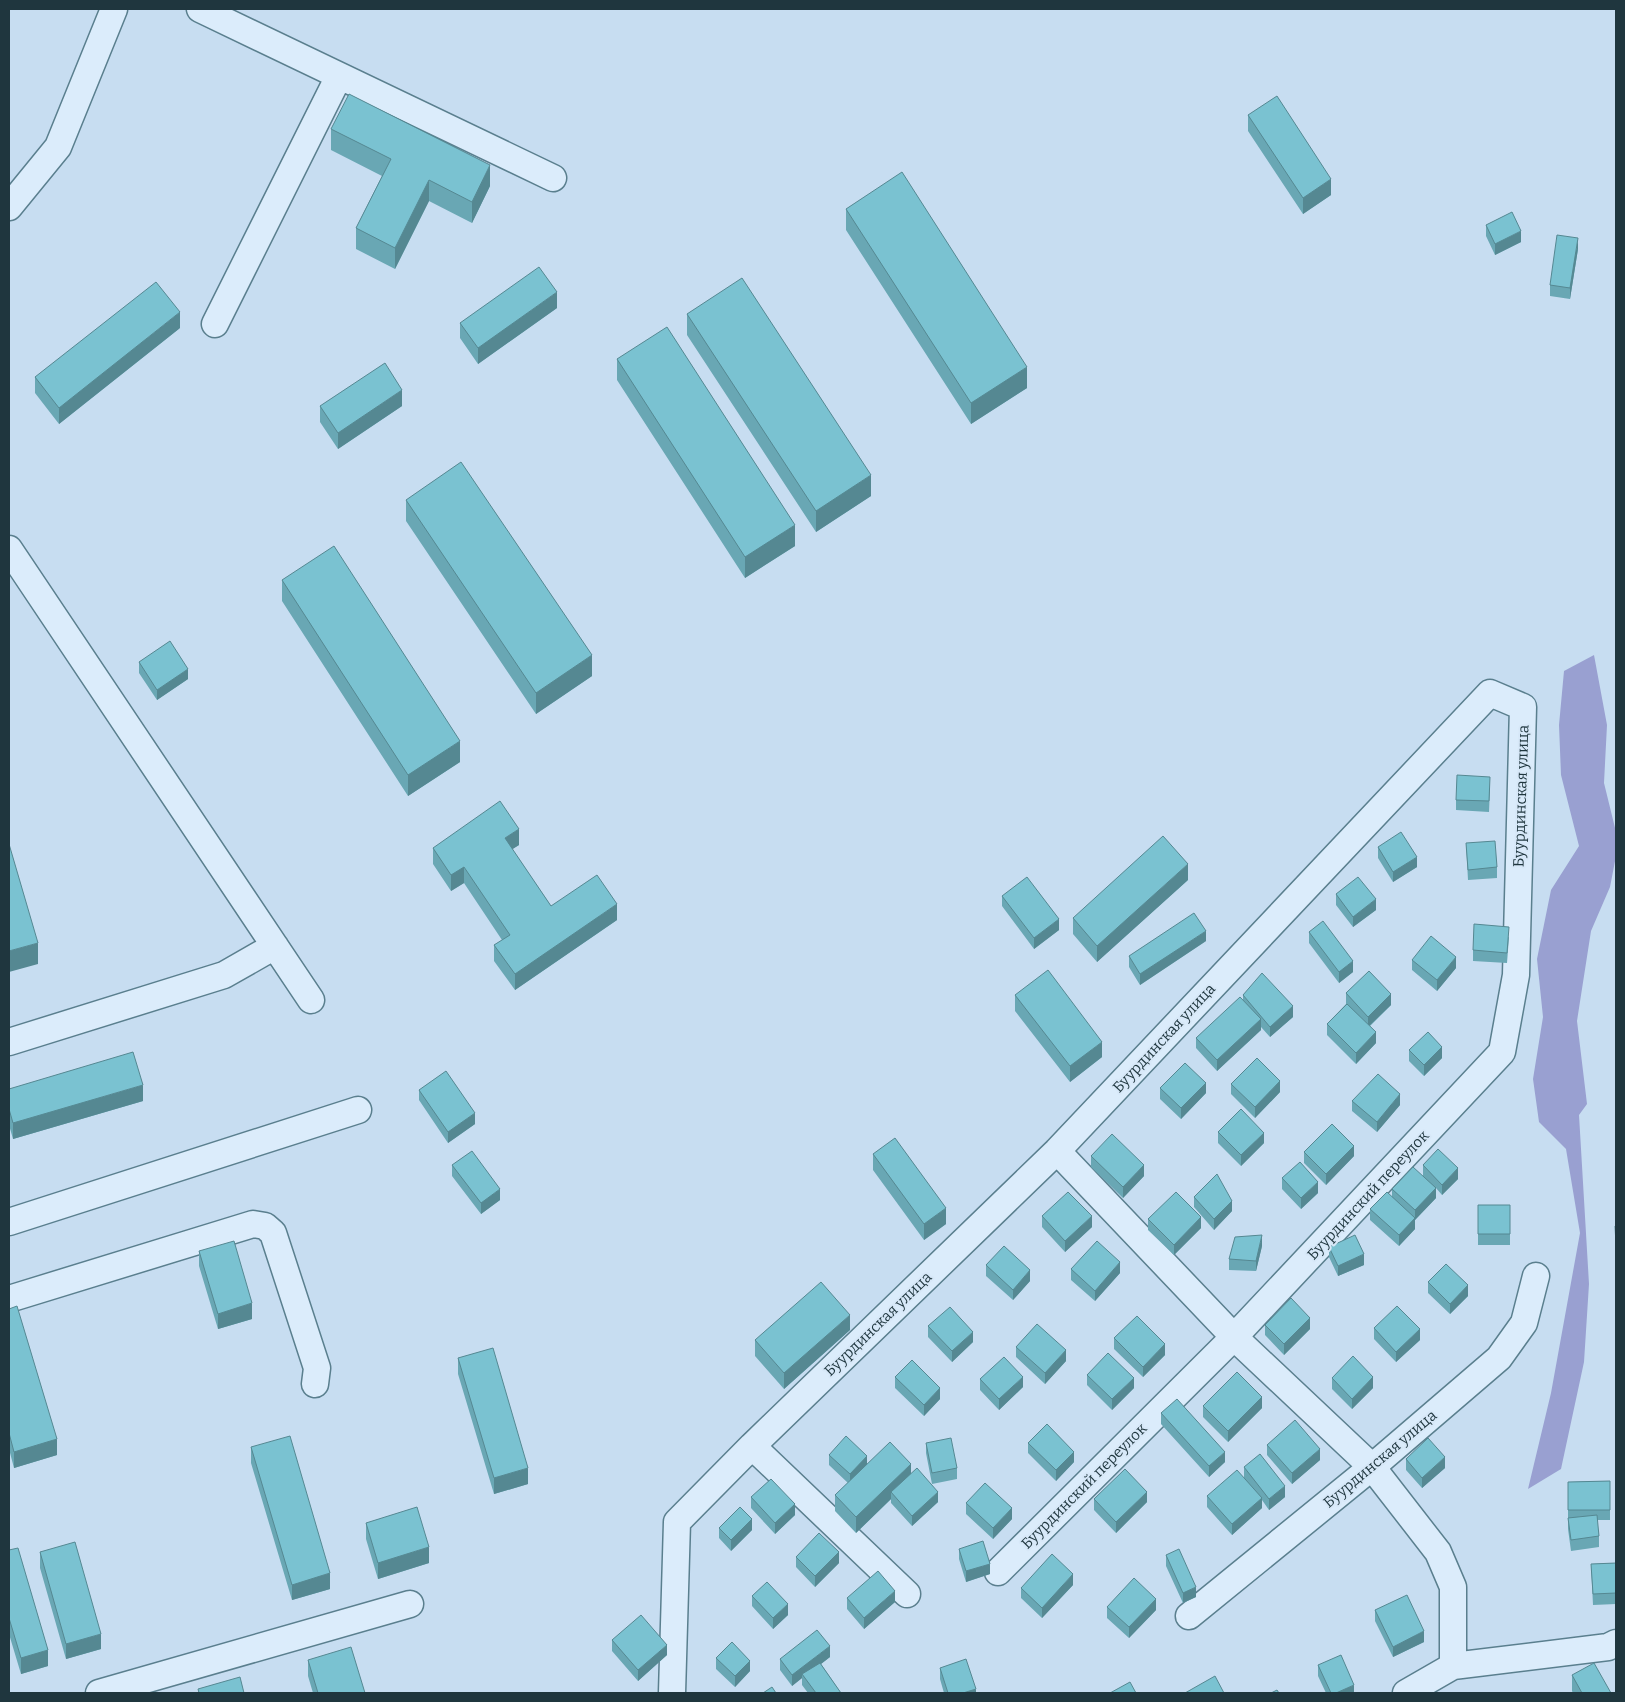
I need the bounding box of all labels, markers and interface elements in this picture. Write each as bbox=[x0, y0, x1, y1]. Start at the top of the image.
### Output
street label: Буурдинская улица bbox=[1510, 725, 1532, 867]
street label: Буурдинская улица bbox=[1109, 980, 1219, 1096]
street label: Буурдинский переулок bbox=[1303, 1127, 1433, 1263]
street label: Буурдинская улица bbox=[821, 1268, 935, 1380]
street label: Буурдинская улица bbox=[1320, 1406, 1440, 1512]
street label: Буурдинский переулок bbox=[1017, 1419, 1151, 1553]

